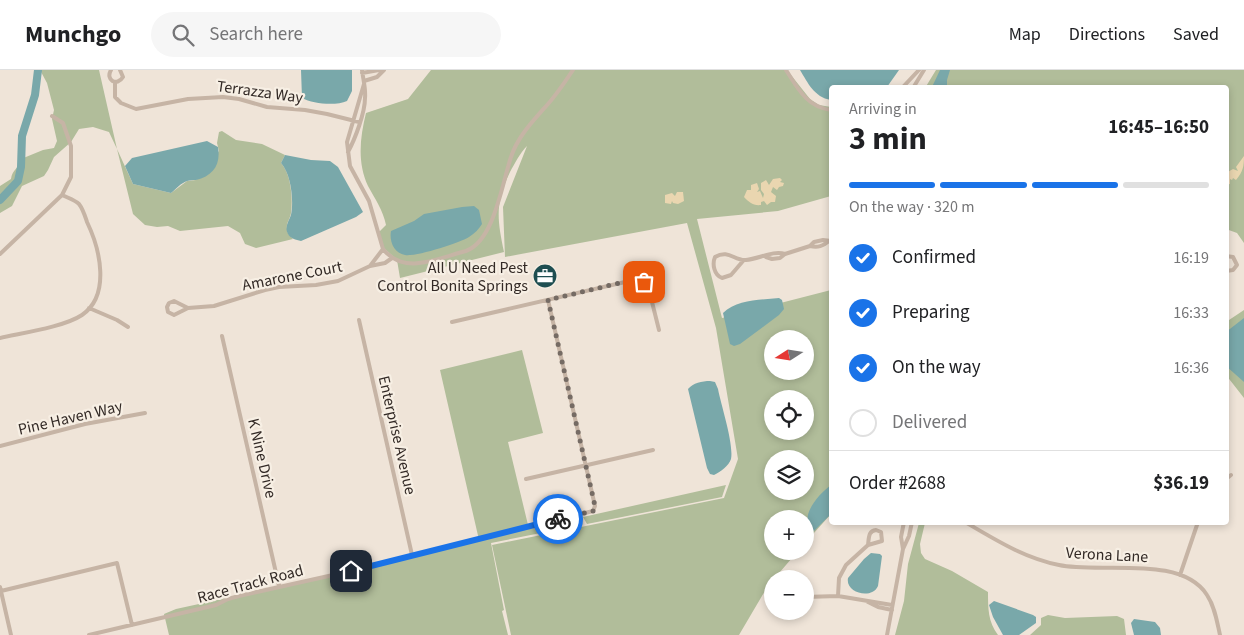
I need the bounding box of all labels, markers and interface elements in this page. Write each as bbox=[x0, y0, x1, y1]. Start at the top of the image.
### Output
search box bbox=[151, 12, 501, 57]
text: Munchgo bbox=[25, 17, 121, 52]
icon: search bbox=[169, 21, 197, 49]
text: Search here bbox=[209, 21, 303, 48]
text: Map bbox=[1009, 22, 1041, 47]
text: Directions bbox=[1069, 22, 1145, 47]
text: Saved bbox=[1173, 22, 1219, 47]
street label: Terrazza Way bbox=[215, 75, 305, 109]
text: Arriving in bbox=[849, 98, 917, 120]
text: 16:45–16:50 bbox=[1108, 114, 1209, 141]
text: 3 min bbox=[849, 116, 927, 162]
text: On the way · 320 m bbox=[849, 196, 974, 218]
icon: check bbox=[849, 244, 877, 272]
text: Confirmed bbox=[892, 244, 976, 271]
text: 16:19 bbox=[1173, 247, 1209, 269]
street label: Amarone Court bbox=[240, 255, 345, 296]
place label: All U Need Pest Control Bonita Springs bbox=[377, 257, 529, 297]
pin bbox=[623, 261, 665, 303]
office icon: All U Need Pest Control Bonita Springs bbox=[532, 263, 558, 289]
icon: bag bbox=[630, 268, 658, 296]
icon: check bbox=[849, 299, 877, 327]
text: Preparing bbox=[892, 299, 970, 326]
text: 16:33 bbox=[1173, 302, 1209, 324]
north arrow bbox=[764, 330, 814, 380]
map controls bbox=[764, 330, 814, 620]
icon: check bbox=[849, 354, 877, 382]
text: On the way bbox=[892, 354, 981, 381]
text: 16:36 bbox=[1173, 357, 1209, 379]
street label: Enterprise Avenue bbox=[373, 374, 421, 497]
button: locate bbox=[764, 390, 814, 440]
street label: Pine Haven Way bbox=[16, 395, 125, 441]
text: Delivered bbox=[892, 409, 967, 436]
street label: K Nine Drive bbox=[242, 416, 282, 500]
button: layers bbox=[764, 450, 814, 500]
text: Order #2688 bbox=[849, 470, 946, 497]
text: $36.19 bbox=[1153, 470, 1209, 497]
courier bbox=[533, 494, 583, 544]
icon: bike bbox=[544, 505, 572, 533]
button: + bbox=[764, 510, 814, 560]
street label: Verona Lane bbox=[1065, 542, 1149, 568]
pin bbox=[330, 550, 372, 592]
icon: home bbox=[337, 557, 365, 585]
street label: Race Track Road bbox=[195, 559, 306, 609]
button: − bbox=[764, 570, 814, 620]

